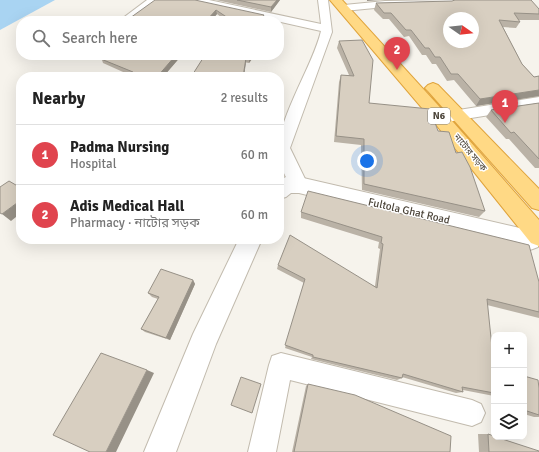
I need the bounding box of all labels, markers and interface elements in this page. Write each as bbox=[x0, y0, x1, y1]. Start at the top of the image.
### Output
north arrow bbox=[443, 12, 479, 48]
search box bbox=[16, 16, 284, 60]
icon: search bbox=[30, 27, 52, 49]
text: Search here bbox=[62, 29, 138, 47]
pin: 2 bbox=[384, 37, 410, 70]
text: Nearby bbox=[32, 88, 85, 109]
text: 2 results bbox=[220, 90, 268, 106]
pin: 1 bbox=[492, 90, 518, 123]
road number: N6 bbox=[428, 108, 450, 124]
street label: নাটোর সড়ক bbox=[451, 131, 490, 174]
text: Padma Nursing bbox=[70, 138, 169, 156]
text: 1 bbox=[41, 147, 49, 163]
text: 60 m bbox=[241, 147, 268, 163]
your location bbox=[357, 151, 377, 171]
text: Hospital bbox=[70, 156, 117, 172]
street label: Fultola Ghat Road bbox=[367, 195, 451, 227]
text: Adis Medical Hall bbox=[70, 197, 184, 215]
text: 2 bbox=[41, 207, 49, 223]
text: 60 m bbox=[241, 207, 268, 223]
text: Pharmacy · নাটোর সড়ক bbox=[70, 215, 200, 231]
map controls bbox=[491, 332, 527, 440]
button: + bbox=[491, 332, 527, 368]
button: − bbox=[491, 368, 527, 404]
button: layers bbox=[491, 404, 527, 440]

